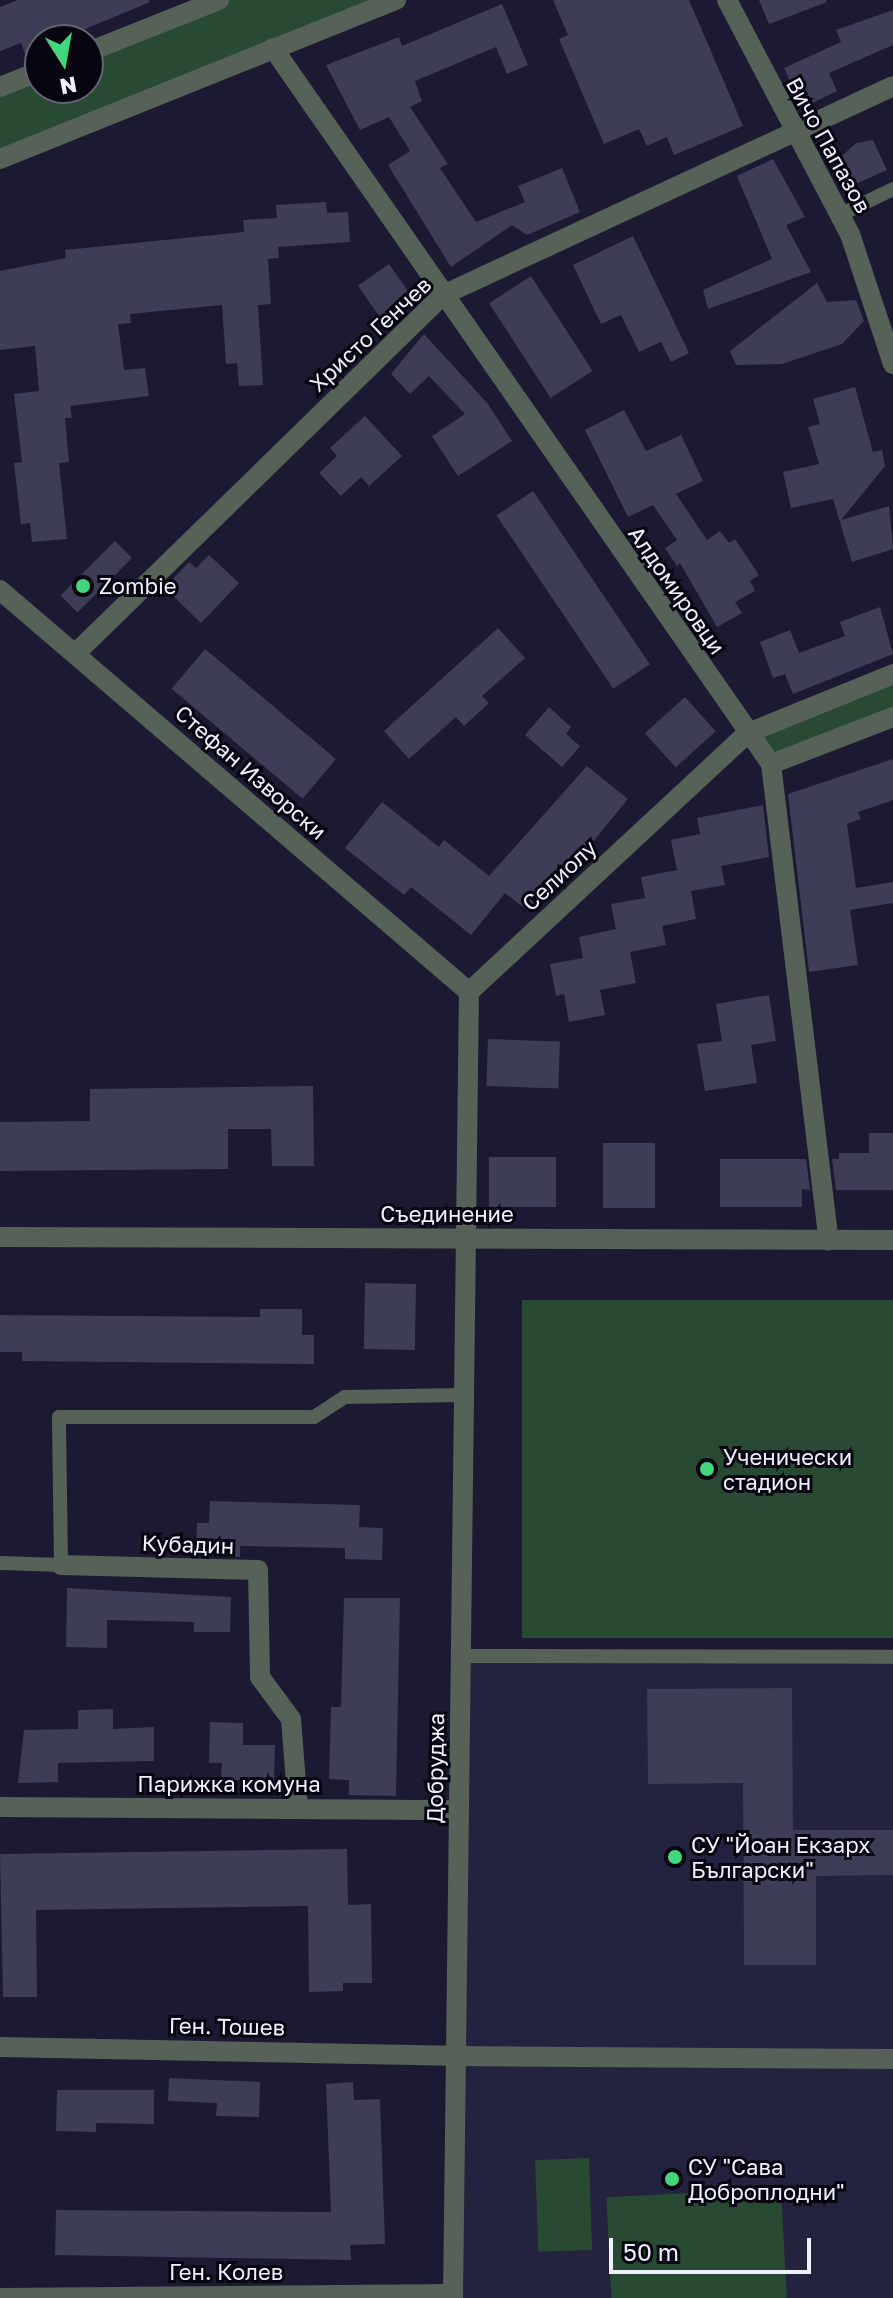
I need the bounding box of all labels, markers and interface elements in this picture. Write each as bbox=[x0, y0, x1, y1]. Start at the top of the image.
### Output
north arrow bbox=[24, 24, 104, 104]
text: N bbox=[58, 71, 79, 101]
street label: Вичо Папазов bbox=[781, 73, 877, 217]
street label: Христо Генчев bbox=[304, 271, 436, 397]
street label: Алдомировци bbox=[623, 521, 731, 659]
place label: Zombie bbox=[99, 573, 177, 599]
marker: Zombie bbox=[74, 577, 92, 595]
street label: Стефан Изворски bbox=[170, 699, 332, 845]
street label: Селиолу bbox=[516, 834, 602, 916]
street label: Съединение bbox=[380, 1201, 514, 1227]
place label: Ученически стадион bbox=[723, 1443, 852, 1494]
marker: Ученически стадион bbox=[698, 1460, 716, 1478]
street label: Кубадин bbox=[141, 1529, 235, 1559]
street label: Добруджа bbox=[421, 1713, 449, 1823]
street label: Парижка комуна bbox=[137, 1771, 321, 1797]
place label: СУ "Йоан Екзарх Български" bbox=[691, 1831, 870, 1882]
marker: СУ "Йоан Екзарх Български" bbox=[666, 1848, 684, 1866]
street label: Ген. Тошев bbox=[169, 2012, 285, 2040]
place label: СУ "Сава Доброплодни" bbox=[688, 2153, 845, 2204]
marker: СУ "Сава Доброплодни" bbox=[663, 2170, 681, 2188]
scale bar bbox=[613, 2222, 815, 2272]
text: 50 m bbox=[623, 2237, 679, 2266]
street label: Ген. Колев bbox=[169, 2259, 283, 2285]

